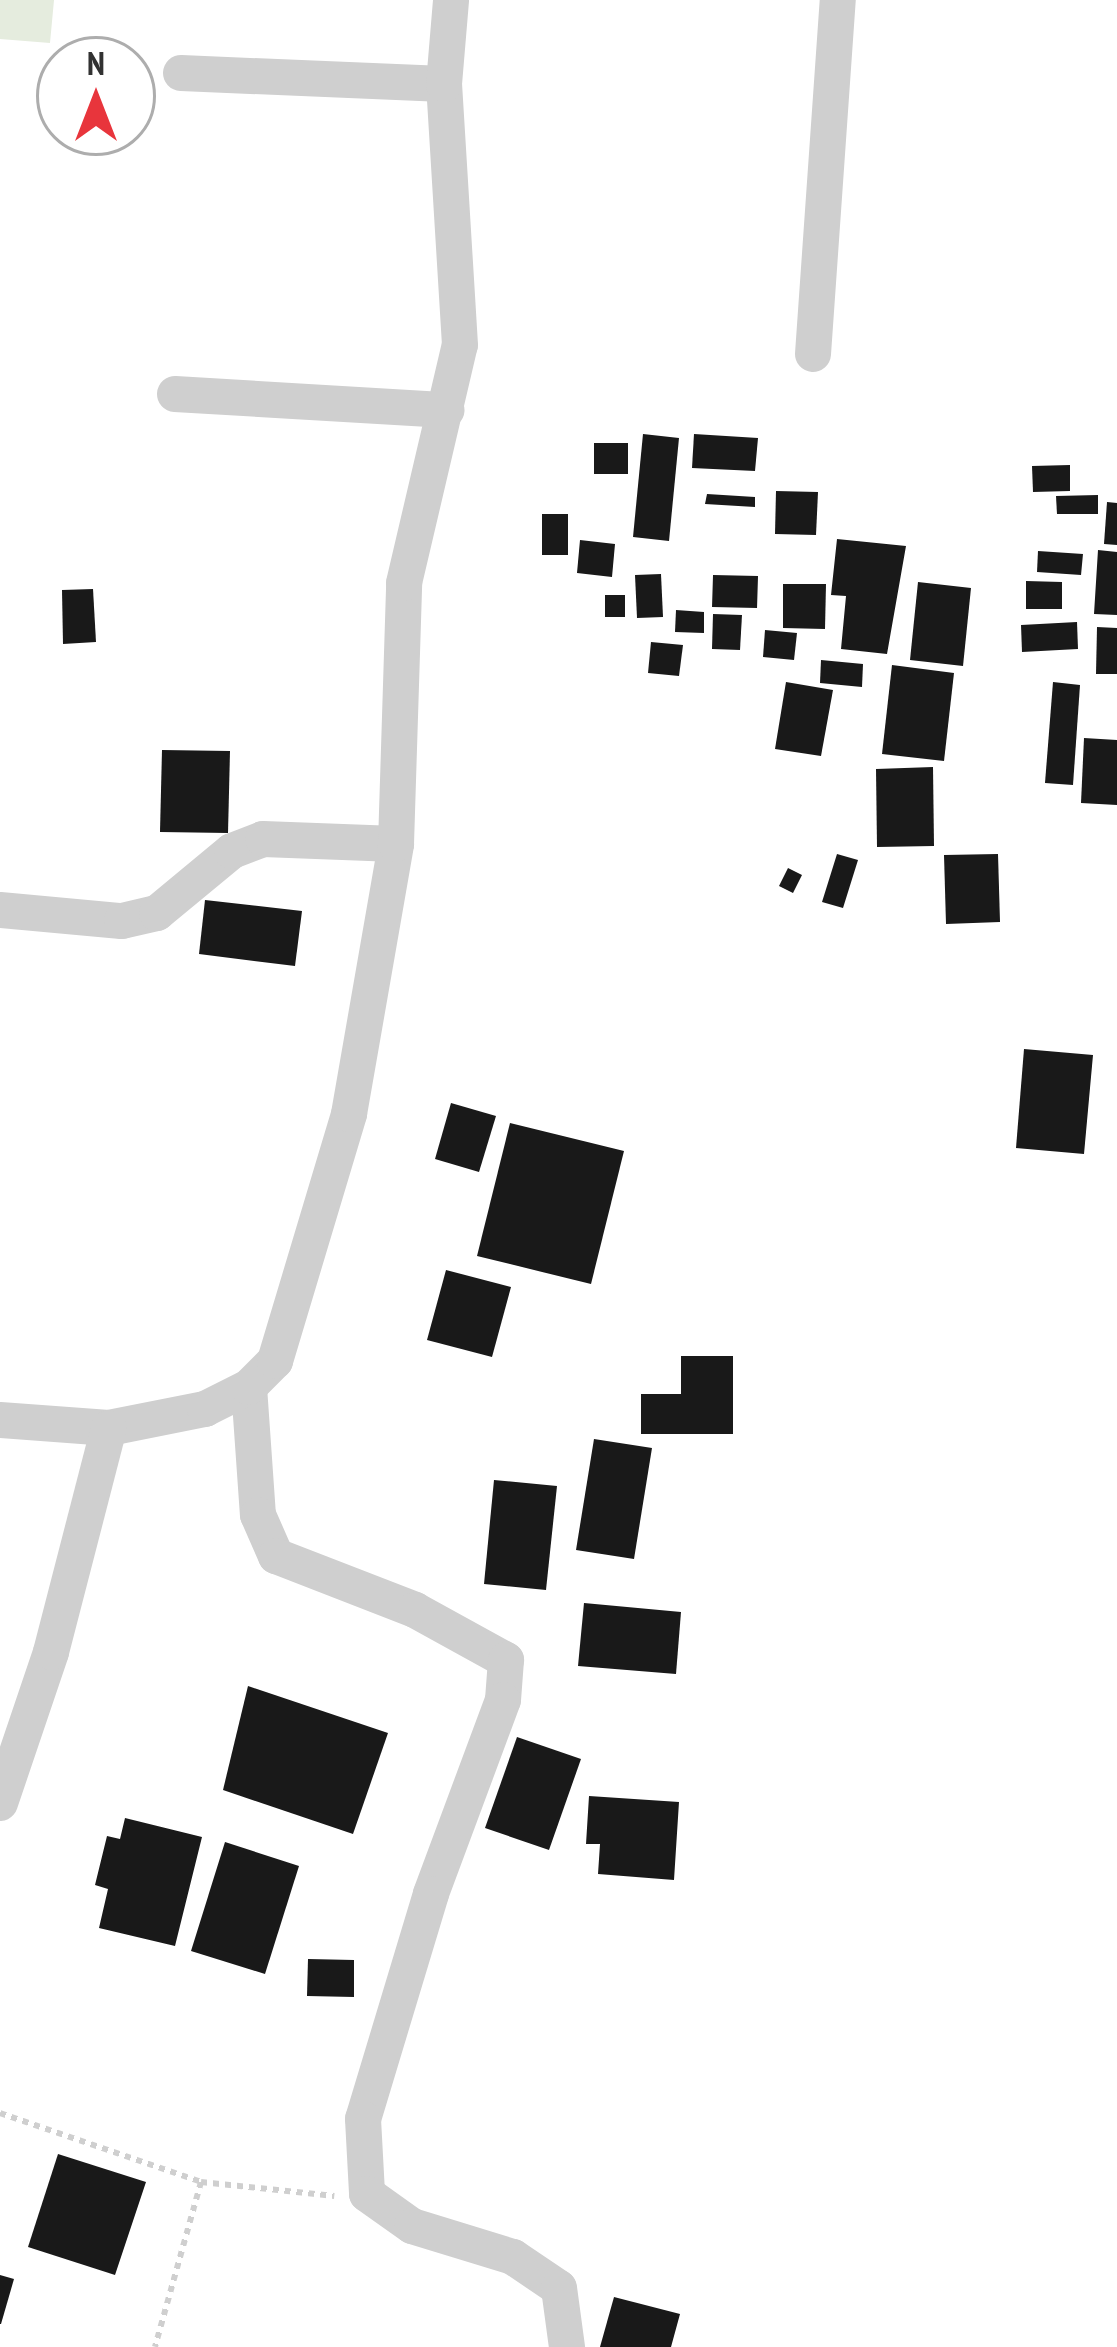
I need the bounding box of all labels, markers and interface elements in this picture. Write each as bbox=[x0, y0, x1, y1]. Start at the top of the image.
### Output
north arrow bbox=[36, 36, 156, 156]
text: N bbox=[87, 41, 105, 84]

